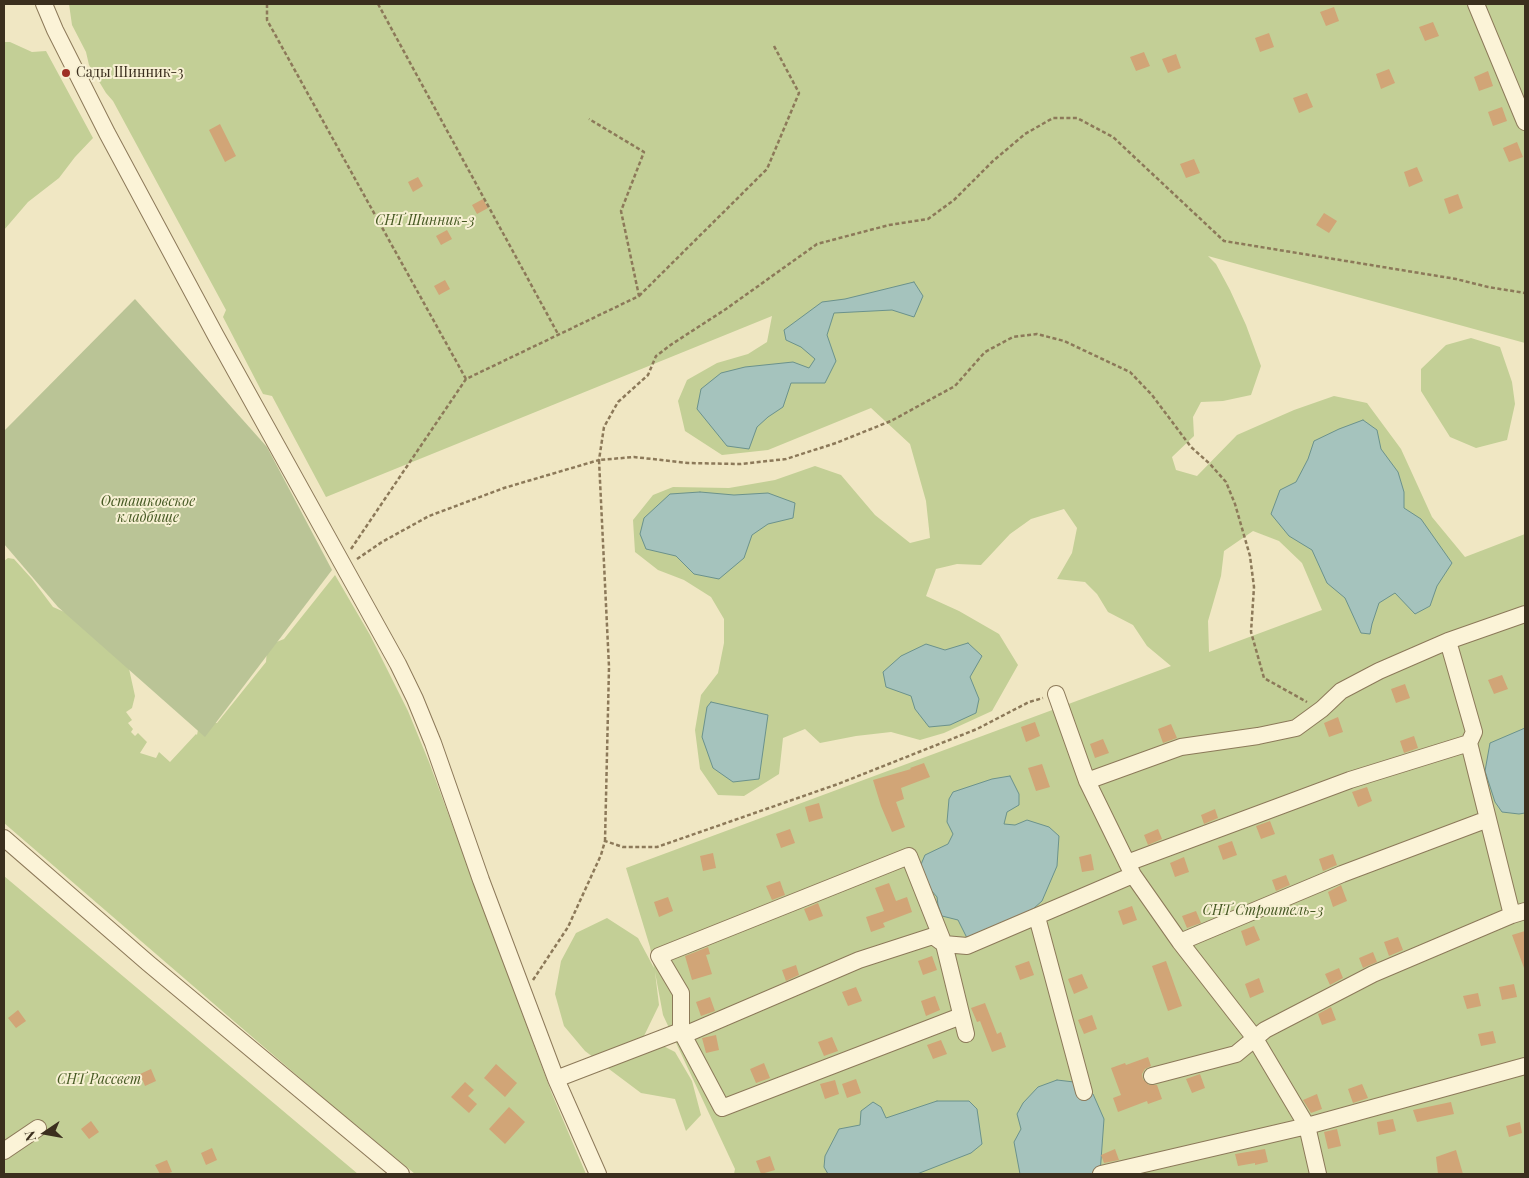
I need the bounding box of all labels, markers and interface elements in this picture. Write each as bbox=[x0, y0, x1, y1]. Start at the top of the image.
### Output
place label: Сады Шинник-3 bbox=[76, 65, 184, 81]
marker: Сады Шинник-3 bbox=[60, 67, 72, 79]
park label: СНТ Шинник-3 bbox=[375, 213, 475, 229]
park label: Осташковское кладбище bbox=[101, 494, 195, 526]
park label: СНТ Строитель-3 bbox=[1203, 903, 1323, 919]
park label: СНТ Рассвет bbox=[57, 1072, 141, 1088]
north arrow bbox=[20, 1108, 70, 1158]
text: N bbox=[19, 1129, 40, 1143]

